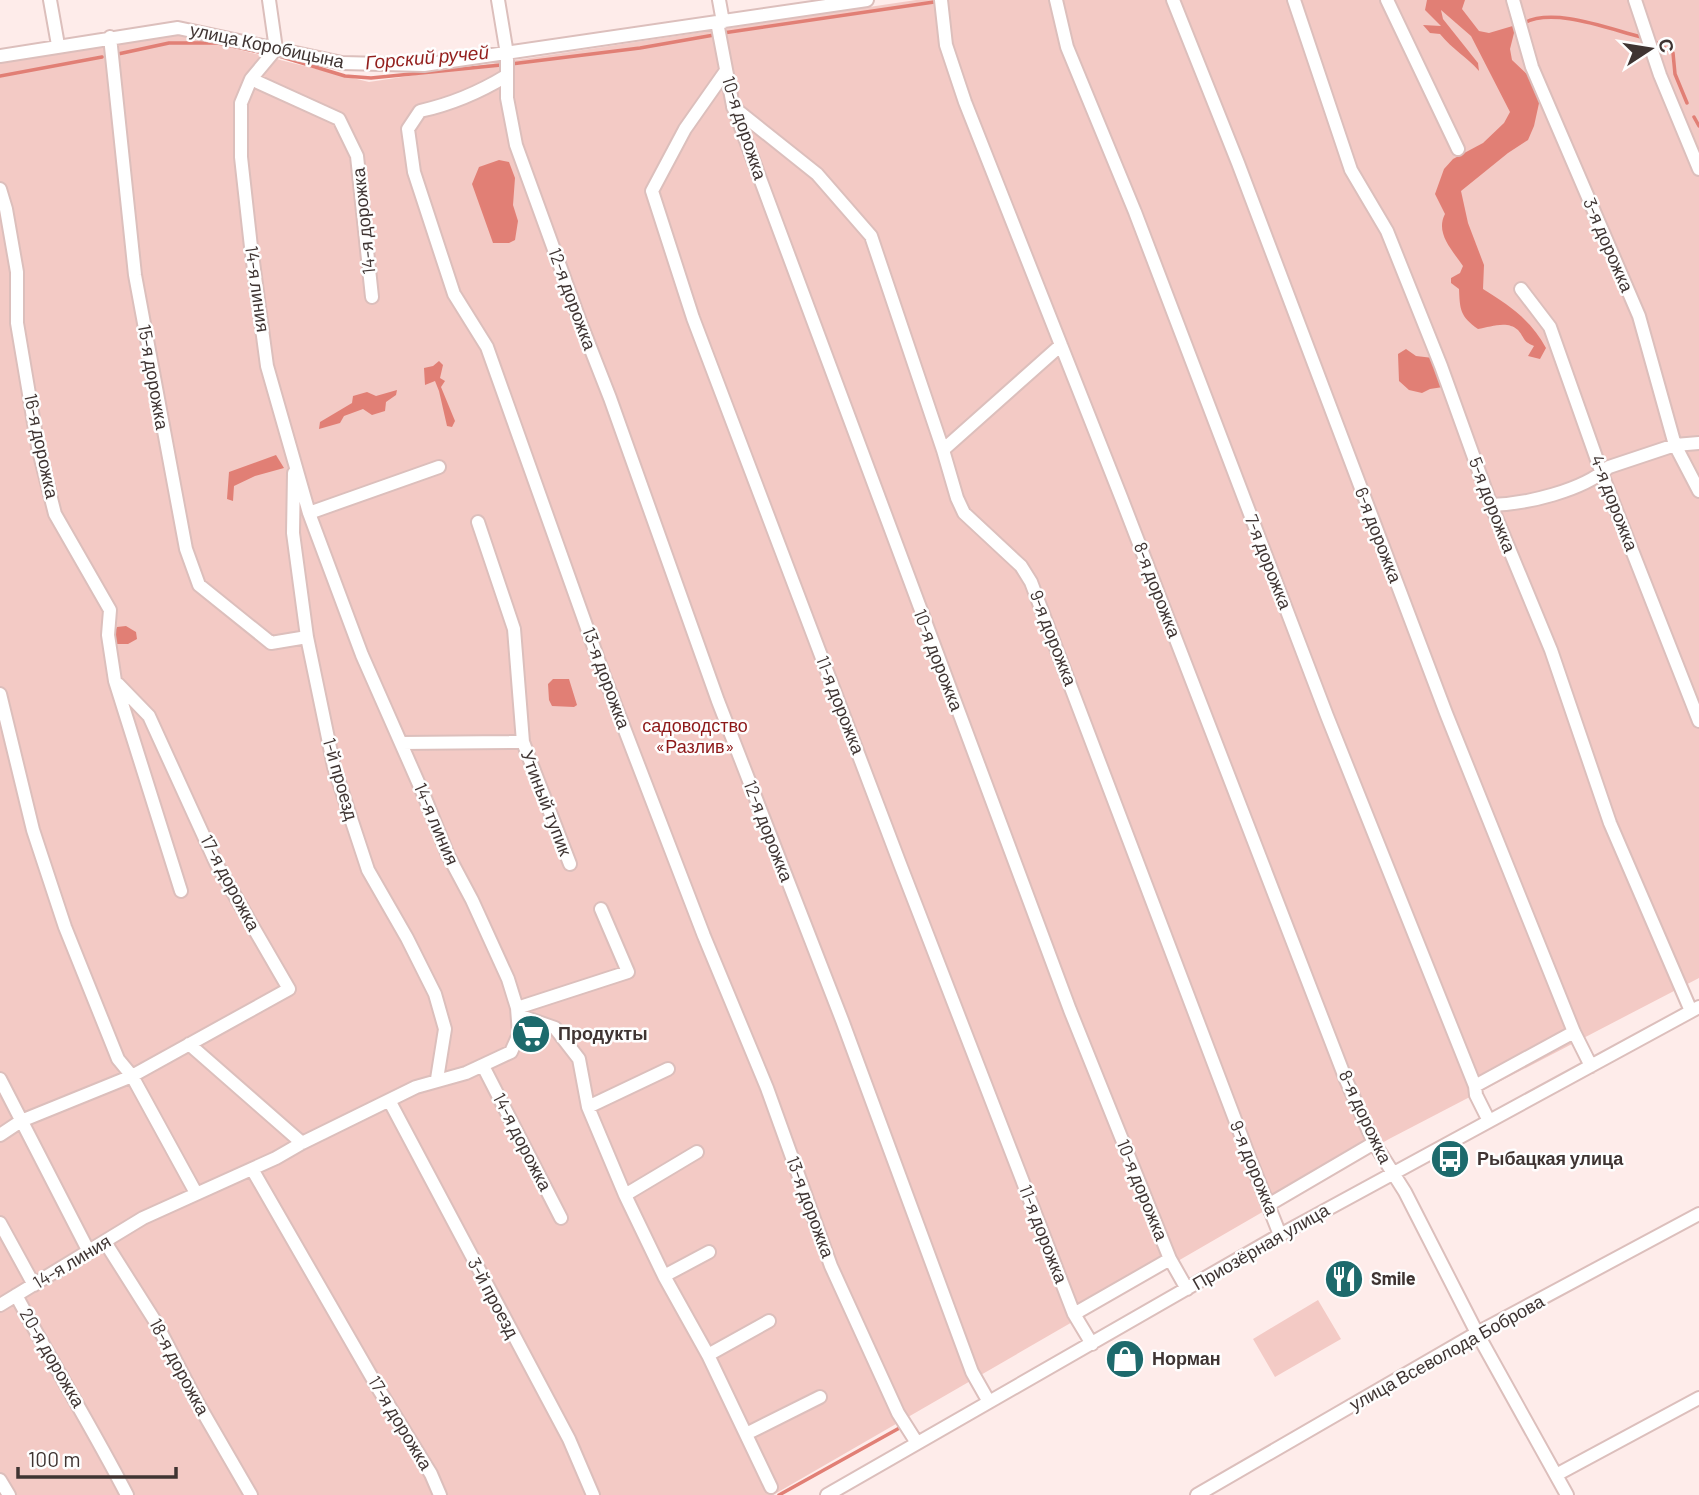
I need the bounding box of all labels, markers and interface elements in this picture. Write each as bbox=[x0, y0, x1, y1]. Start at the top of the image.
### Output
north arrow bbox=[1615, 14, 1685, 84]
street label: улица Коробицына bbox=[188, 18, 347, 72]
text: С bbox=[1654, 36, 1680, 55]
water label: Горский ручей bbox=[364, 40, 490, 73]
street label: 10-я дорожка bbox=[718, 73, 772, 183]
street label: 14-я дорожка bbox=[346, 166, 380, 276]
street label: 3-я дорожка bbox=[1579, 194, 1639, 296]
street label: 14-я линия bbox=[241, 244, 275, 333]
street label: 12-я дорожка bbox=[544, 245, 602, 354]
street label: 15-я дорожка bbox=[134, 322, 174, 432]
street label: 16-я дорожка bbox=[20, 391, 64, 501]
street label: 4-я дорожка bbox=[1587, 452, 1644, 555]
street label: 5-я дорожка bbox=[1465, 454, 1522, 556]
street label: 6-я дорожка bbox=[1351, 484, 1408, 586]
street label: 7-я дорожка bbox=[1241, 511, 1297, 613]
street label: 8-я дорожка bbox=[1130, 539, 1187, 641]
street label: 9-я дорожка bbox=[1026, 587, 1083, 689]
street label: 10-я дорожка bbox=[909, 605, 969, 715]
street label: 13-я дорожка bbox=[578, 624, 636, 732]
street label: 11-я дорожка bbox=[812, 652, 870, 758]
park label: садоводство «Разлив» bbox=[642, 714, 748, 757]
street label: 1-й проезд bbox=[319, 735, 363, 823]
street label: Утиный тупик bbox=[517, 747, 577, 859]
street label: 12-я дорожка bbox=[739, 777, 799, 885]
street label: 14-я линия bbox=[410, 779, 464, 868]
street label: 17-я дорожка bbox=[196, 831, 266, 935]
supermarket icon: Продукты bbox=[510, 1013, 552, 1055]
place label: Продукты bbox=[558, 1022, 648, 1044]
street label: 8-я дорожка bbox=[1335, 1066, 1398, 1168]
street label: 14-я дорожка bbox=[489, 1089, 558, 1195]
street label: 9-я дорожка bbox=[1226, 1117, 1284, 1219]
street label: 10-я дорожка bbox=[1113, 1136, 1174, 1245]
bus stop icon: Рыбацкая улица bbox=[1429, 1138, 1471, 1180]
place label: Рыбацкая улица bbox=[1477, 1147, 1624, 1169]
street label: 13-я дорожка bbox=[782, 1153, 840, 1261]
street label: 11-я дорожка bbox=[1015, 1181, 1073, 1287]
street label: Приозёрная улица bbox=[1188, 1198, 1333, 1294]
street label: 14-я линия bbox=[29, 1229, 114, 1293]
street label: 3-й проезд bbox=[464, 1254, 524, 1342]
restaurant icon: Smile bbox=[1323, 1258, 1365, 1300]
place label: Smile bbox=[1371, 1267, 1416, 1289]
street label: улица Всеволода Боброва bbox=[1345, 1289, 1548, 1415]
street label: 20-я дорожка bbox=[16, 1304, 91, 1412]
street label: 18-я дорожка bbox=[145, 1314, 215, 1420]
shop icon: Норман bbox=[1104, 1338, 1146, 1380]
place label: Норман bbox=[1152, 1347, 1221, 1369]
street label: 17-я дорожка bbox=[364, 1371, 438, 1474]
scale bar bbox=[18, 1436, 175, 1480]
text: 100 m bbox=[28, 1446, 81, 1471]

